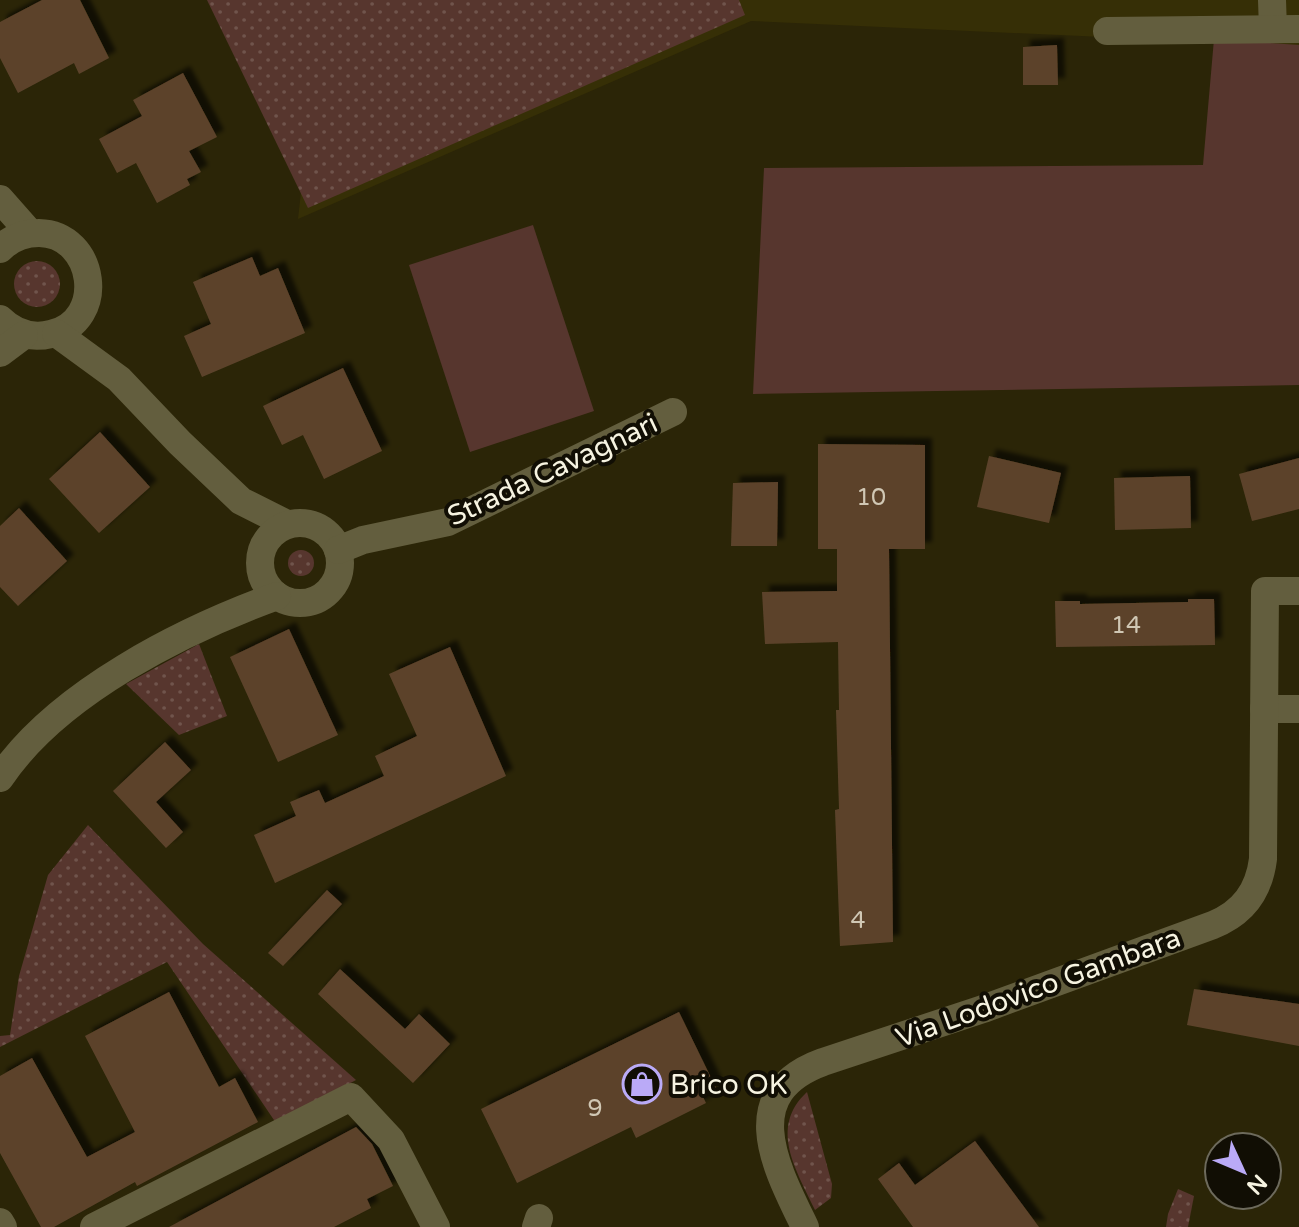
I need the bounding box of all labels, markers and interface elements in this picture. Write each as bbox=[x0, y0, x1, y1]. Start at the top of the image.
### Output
street label: Strada Cavagnari bbox=[442, 406, 663, 533]
house number: 10 bbox=[856, 483, 886, 512]
house number: 14 bbox=[1111, 611, 1141, 640]
house number: 4 bbox=[850, 906, 866, 935]
street label: Via Lodovico Gambara bbox=[891, 921, 1185, 1055]
shop icon: Brico OK bbox=[621, 1063, 663, 1105]
place label: Brico OK bbox=[670, 1068, 788, 1102]
house number: 9 bbox=[587, 1094, 603, 1123]
north arrow bbox=[1203, 1131, 1283, 1211]
text: N bbox=[1241, 1169, 1272, 1200]

